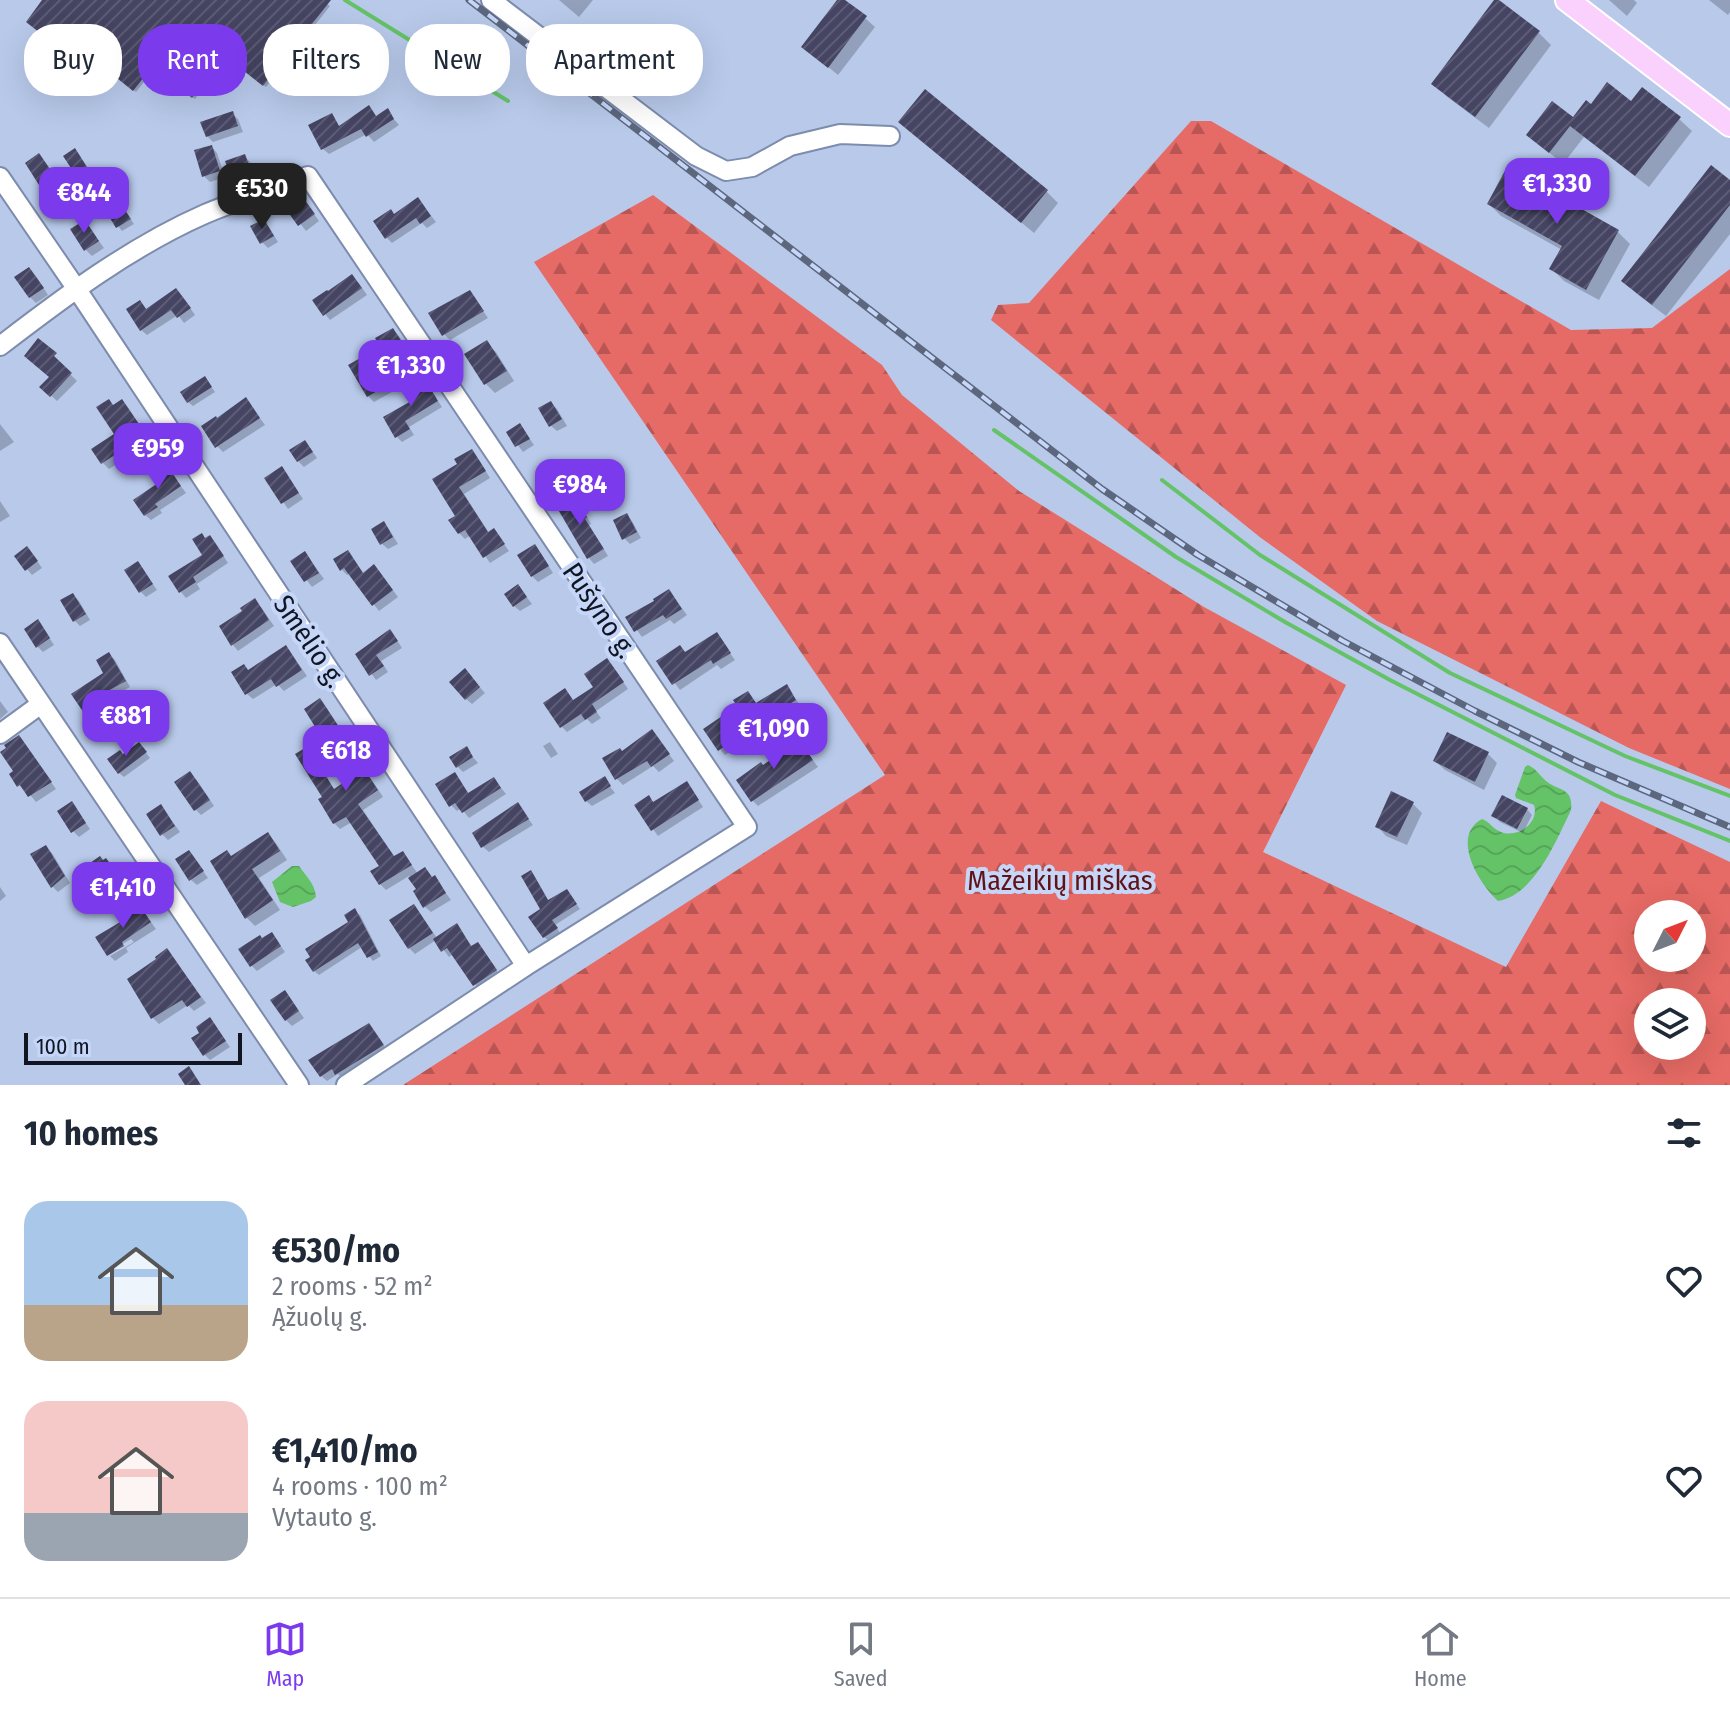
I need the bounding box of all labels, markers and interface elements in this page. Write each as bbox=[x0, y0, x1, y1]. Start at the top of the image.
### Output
chip: Buy bbox=[24, 24, 122, 96]
chip: Rent bbox=[138, 24, 247, 96]
chip: Filters bbox=[263, 24, 389, 96]
chip: New bbox=[405, 24, 510, 96]
chip: Apartment bbox=[526, 24, 703, 96]
pin: €1,330 bbox=[1492, 158, 1622, 226]
pin: €530 bbox=[215, 163, 309, 231]
pin: €844 bbox=[37, 167, 131, 235]
text: €1,330 bbox=[1522, 168, 1592, 199]
text: €530 bbox=[236, 173, 288, 204]
text: €844 bbox=[57, 177, 111, 208]
pin: €1,330 bbox=[346, 340, 476, 408]
text: €1,330 bbox=[376, 350, 446, 381]
pin: €959 bbox=[111, 423, 205, 491]
text: €959 bbox=[132, 433, 184, 464]
pin: €984 bbox=[533, 459, 627, 527]
text: €984 bbox=[553, 469, 607, 500]
street label: Pušyno g. bbox=[556, 556, 643, 664]
street label: Smėlio g. bbox=[267, 589, 352, 694]
pin: €881 bbox=[79, 690, 173, 758]
text: €881 bbox=[100, 700, 152, 731]
pin: €1,090 bbox=[709, 703, 839, 771]
text: €1,090 bbox=[738, 713, 810, 744]
pin: €618 bbox=[299, 725, 393, 793]
text: €618 bbox=[321, 735, 371, 766]
pin: €1,410 bbox=[58, 862, 188, 930]
park label: Mažeikių miškas bbox=[967, 864, 1153, 897]
text: €1,410 bbox=[90, 872, 156, 903]
north arrow bbox=[1634, 900, 1706, 972]
map controls bbox=[1634, 900, 1706, 1060]
button: layers bbox=[1634, 988, 1706, 1060]
scale bar bbox=[24, 1029, 242, 1065]
text: 100 m bbox=[36, 1033, 90, 1060]
icon: filters bbox=[1662, 1111, 1706, 1155]
text: 10 homes bbox=[24, 1113, 158, 1154]
text: €530/mo bbox=[272, 1230, 400, 1271]
icon: home bbox=[88, 1233, 184, 1329]
icon: heart bbox=[1662, 1259, 1706, 1303]
text: 2 rooms · 52 m² bbox=[272, 1271, 433, 1302]
text: Ąžuolų g. bbox=[272, 1302, 367, 1333]
text: €1,410/mo bbox=[272, 1430, 418, 1471]
icon: home bbox=[88, 1433, 184, 1529]
icon: heart bbox=[1662, 1459, 1706, 1503]
text: 4 rooms · 100 m² bbox=[272, 1471, 448, 1502]
text: Vytauto g. bbox=[272, 1502, 377, 1533]
tab: Map bbox=[263, 1617, 307, 1692]
tab: Saved bbox=[834, 1617, 888, 1692]
tab: Home bbox=[1414, 1617, 1467, 1692]

